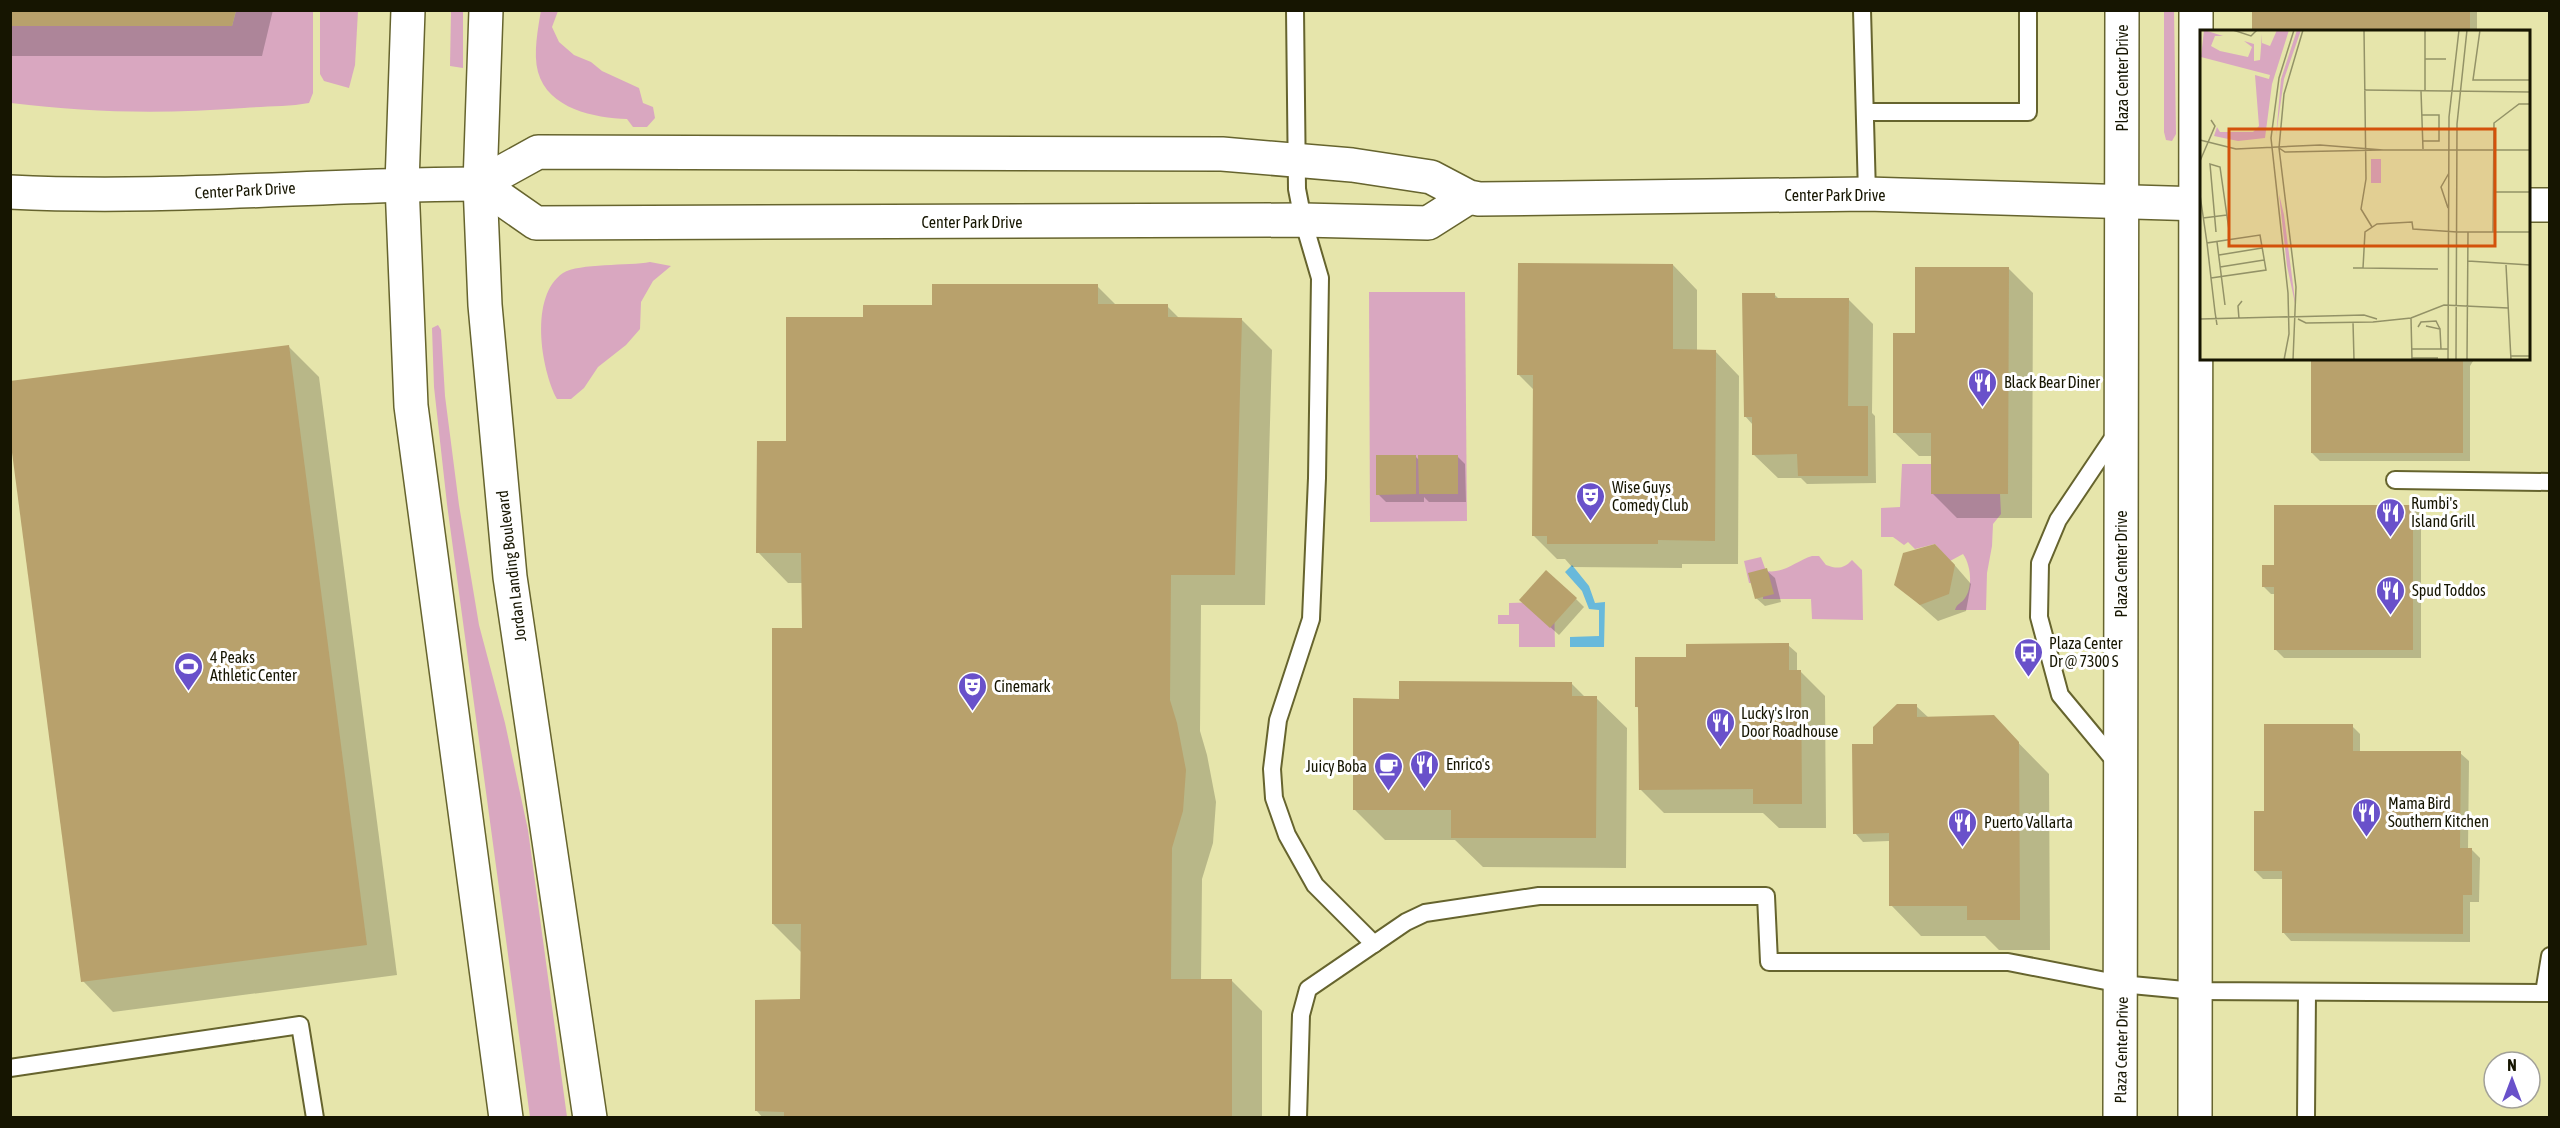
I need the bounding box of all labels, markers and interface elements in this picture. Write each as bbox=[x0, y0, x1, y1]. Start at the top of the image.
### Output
street label: Plaza Center Drive bbox=[2113, 25, 2131, 131]
inset map bbox=[2200, 30, 2530, 360]
street label: Center Park Drive bbox=[194, 178, 296, 202]
street label: Center Park Drive bbox=[1785, 186, 1885, 204]
street label: Center Park Drive bbox=[922, 213, 1022, 231]
restaurant icon: Black Bear Diner bbox=[1967, 366, 1999, 408]
place label: Black Bear Diner bbox=[2004, 373, 2100, 391]
place label: Wise Guys Comedy Club bbox=[1612, 478, 1689, 515]
theatre icon: Wise Guys Comedy Club bbox=[1575, 480, 1607, 522]
street label: Jordan Landing Boulevard bbox=[493, 489, 530, 643]
place label: Rumbi's Island Grill bbox=[2411, 494, 2476, 530]
restaurant icon: Rumbi's Island Grill bbox=[2374, 496, 2406, 538]
street label: Plaza Center Drive bbox=[2112, 511, 2130, 617]
restaurant icon: Spud Toddos bbox=[2375, 574, 2407, 616]
place label: Spud Toddos bbox=[2412, 581, 2486, 600]
place label: Plaza Center Dr @ 7300 S bbox=[2049, 634, 2123, 670]
bus stop icon: Plaza Center Dr @ 7300 S bbox=[2012, 636, 2044, 678]
place label: 4 Peaks Athletic Center bbox=[210, 648, 297, 684]
sports icon: 4 Peaks Athletic Center bbox=[173, 650, 205, 692]
theatre icon: Cinemark bbox=[957, 670, 989, 712]
place label: Cinemark bbox=[994, 677, 1051, 695]
place label: Lucky's Iron Door Roadhouse bbox=[1741, 704, 1838, 740]
restaurant icon: Lucky's Iron Door Roadhouse bbox=[1704, 706, 1736, 748]
restaurant icon: Enrico's bbox=[1409, 748, 1441, 790]
cafe icon: Juicy Boba bbox=[1372, 750, 1404, 792]
place label: Enrico's bbox=[1446, 755, 1490, 773]
place label: Juicy Boba bbox=[1306, 757, 1367, 776]
place label: Mama Bird Southern Kitchen bbox=[2388, 794, 2489, 830]
restaurant icon: Mama Bird Southern Kitchen bbox=[2351, 796, 2383, 838]
restaurant icon: Puerto Vallarta bbox=[1947, 806, 1979, 848]
place label: Puerto Vallarta bbox=[1984, 813, 2073, 831]
street label: Plaza Center Drive bbox=[2111, 996, 2131, 1104]
north arrow bbox=[2482, 1050, 2542, 1110]
text: N bbox=[2507, 1056, 2517, 1074]

